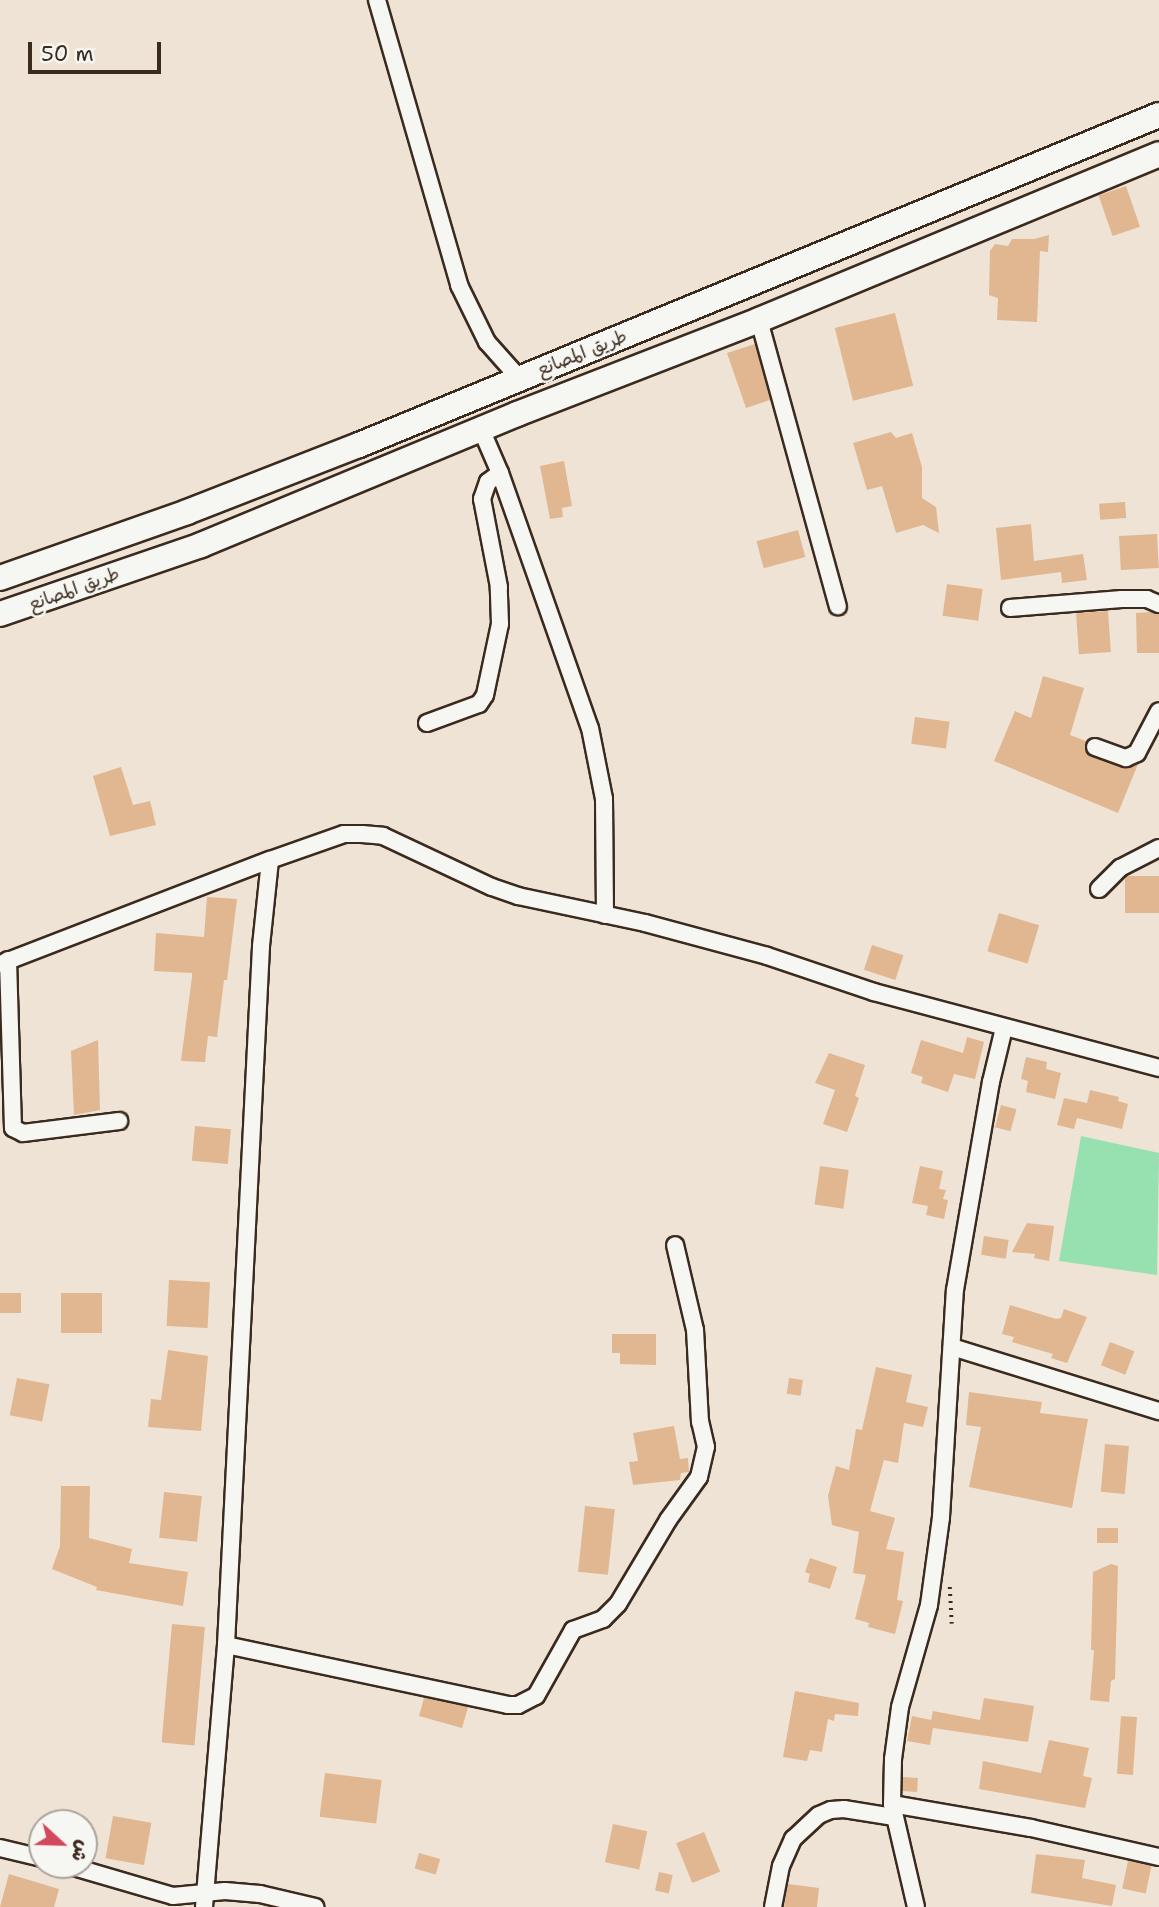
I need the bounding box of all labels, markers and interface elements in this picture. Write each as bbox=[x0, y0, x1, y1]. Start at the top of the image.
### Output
scale bar bbox=[32, 28, 164, 72]
text: 50 m bbox=[41, 40, 94, 68]
street label: طريق المصانع bbox=[534, 325, 630, 381]
street label: طريق المصانع bbox=[26, 563, 122, 615]
north arrow bbox=[28, 1809, 98, 1879]
text: ش bbox=[66, 1837, 97, 1866]

